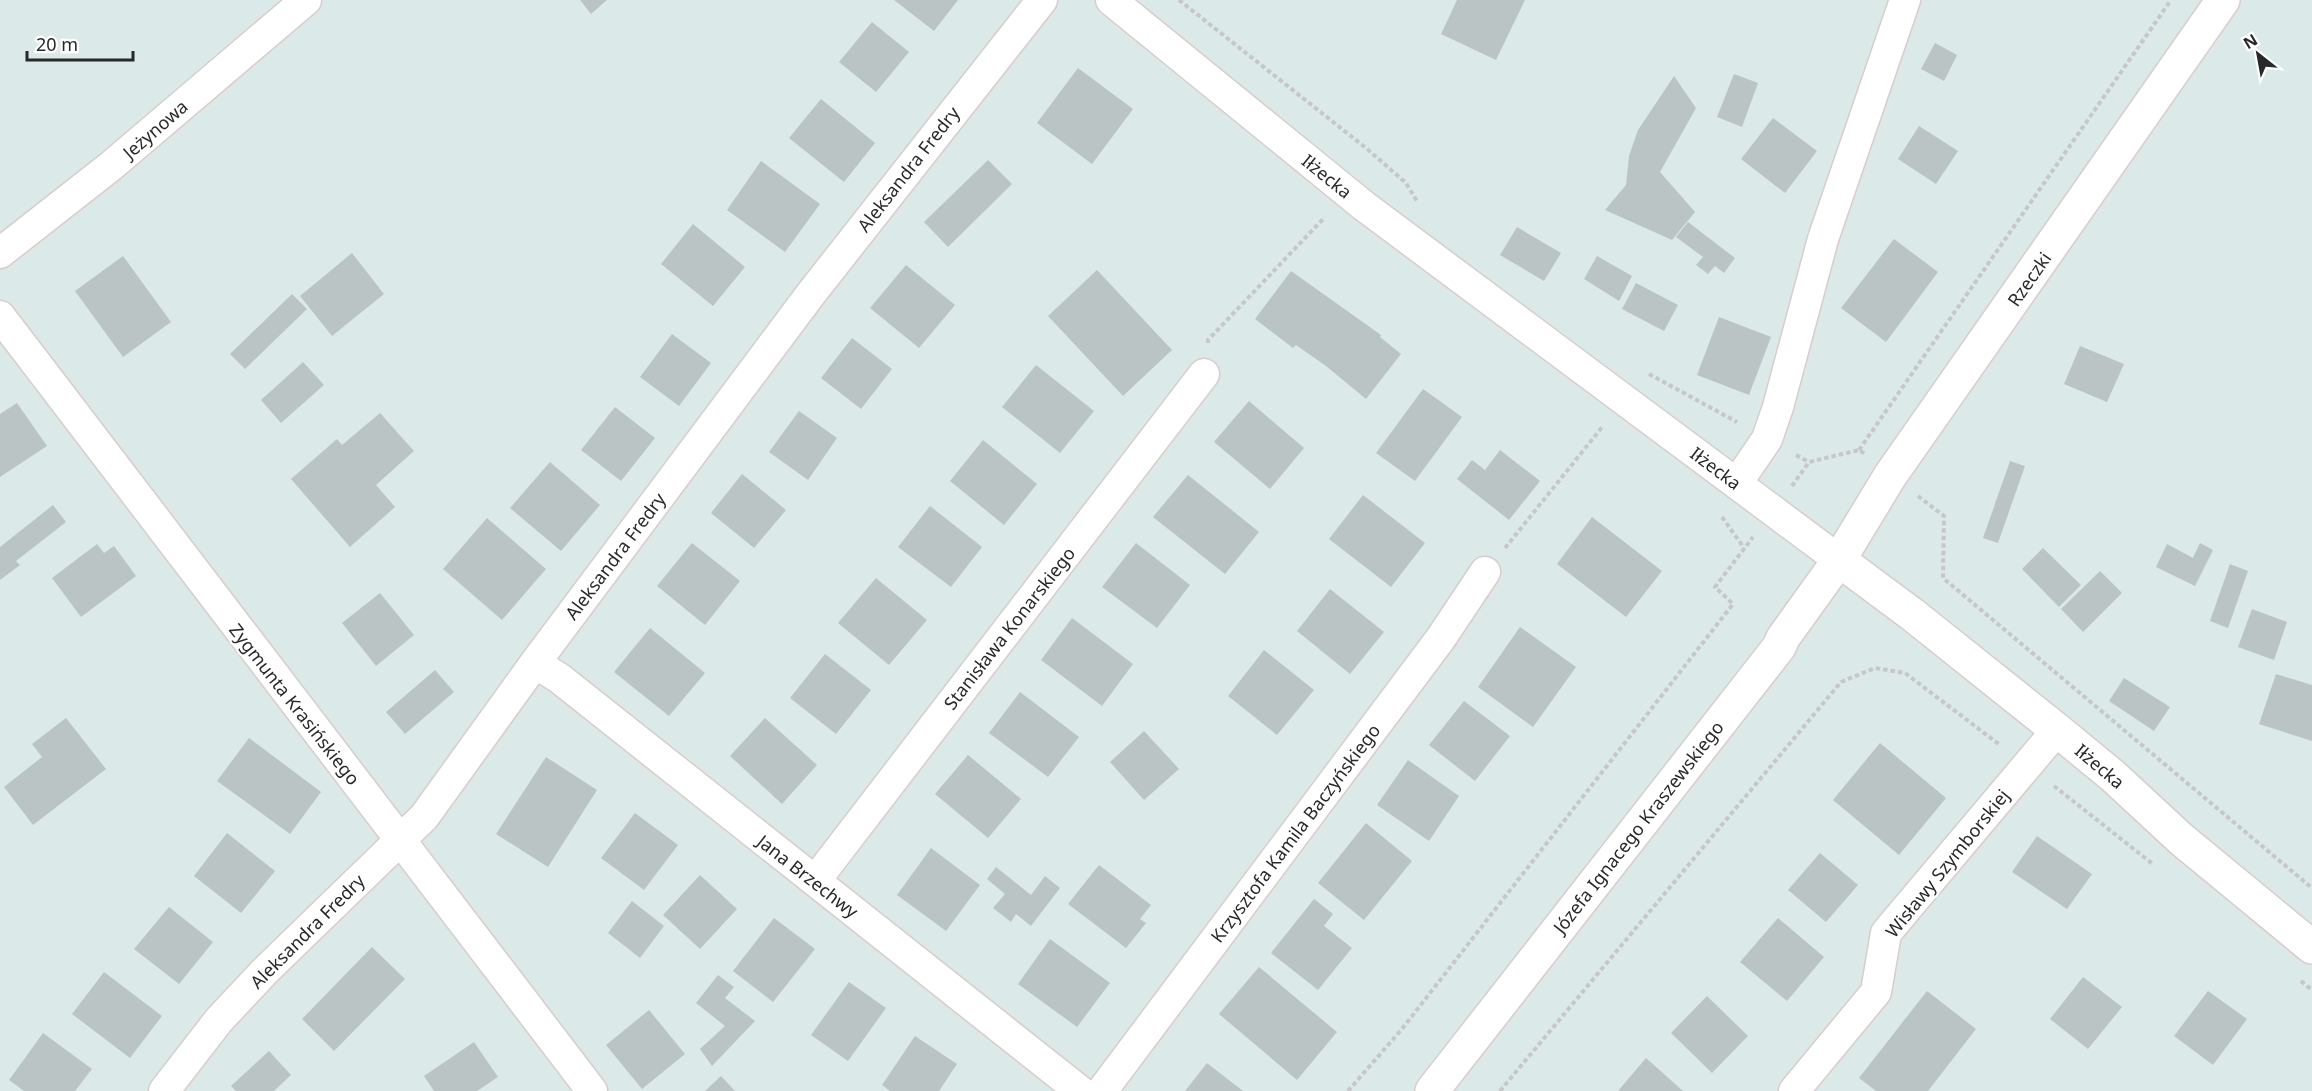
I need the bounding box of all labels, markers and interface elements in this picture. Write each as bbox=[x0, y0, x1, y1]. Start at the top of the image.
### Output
scale bar bbox=[27, 24, 134, 62]
north arrow bbox=[2228, 24, 2288, 84]
text: N bbox=[2239, 28, 2262, 54]
text: 20 m bbox=[36, 32, 78, 56]
street label: Jeżynowa bbox=[116, 94, 192, 165]
street label: Aleksandra Fredry bbox=[851, 101, 965, 237]
street label: Iłżecka bbox=[1297, 149, 1357, 203]
street label: Rzeczki bbox=[2002, 247, 2056, 311]
street label: Iłżecka bbox=[1686, 441, 1746, 495]
street label: Aleksandra Fredry bbox=[559, 487, 671, 624]
street label: Stanisława Konarskiego bbox=[938, 542, 1080, 714]
street label: Zygmunta Krasińskiego bbox=[224, 618, 366, 790]
street label: Józefa Ignacego Kraszewskiego bbox=[1546, 716, 1729, 940]
street label: Krzysztofa Kamila Baczyńskiego bbox=[1205, 719, 1385, 947]
street label: Iłżecka bbox=[2070, 738, 2130, 794]
street label: Wisławy Szymborskiej bbox=[1880, 784, 2014, 942]
street label: Jana Brzechwy bbox=[751, 828, 864, 923]
street label: Aleksandra Fredry bbox=[244, 868, 370, 994]

